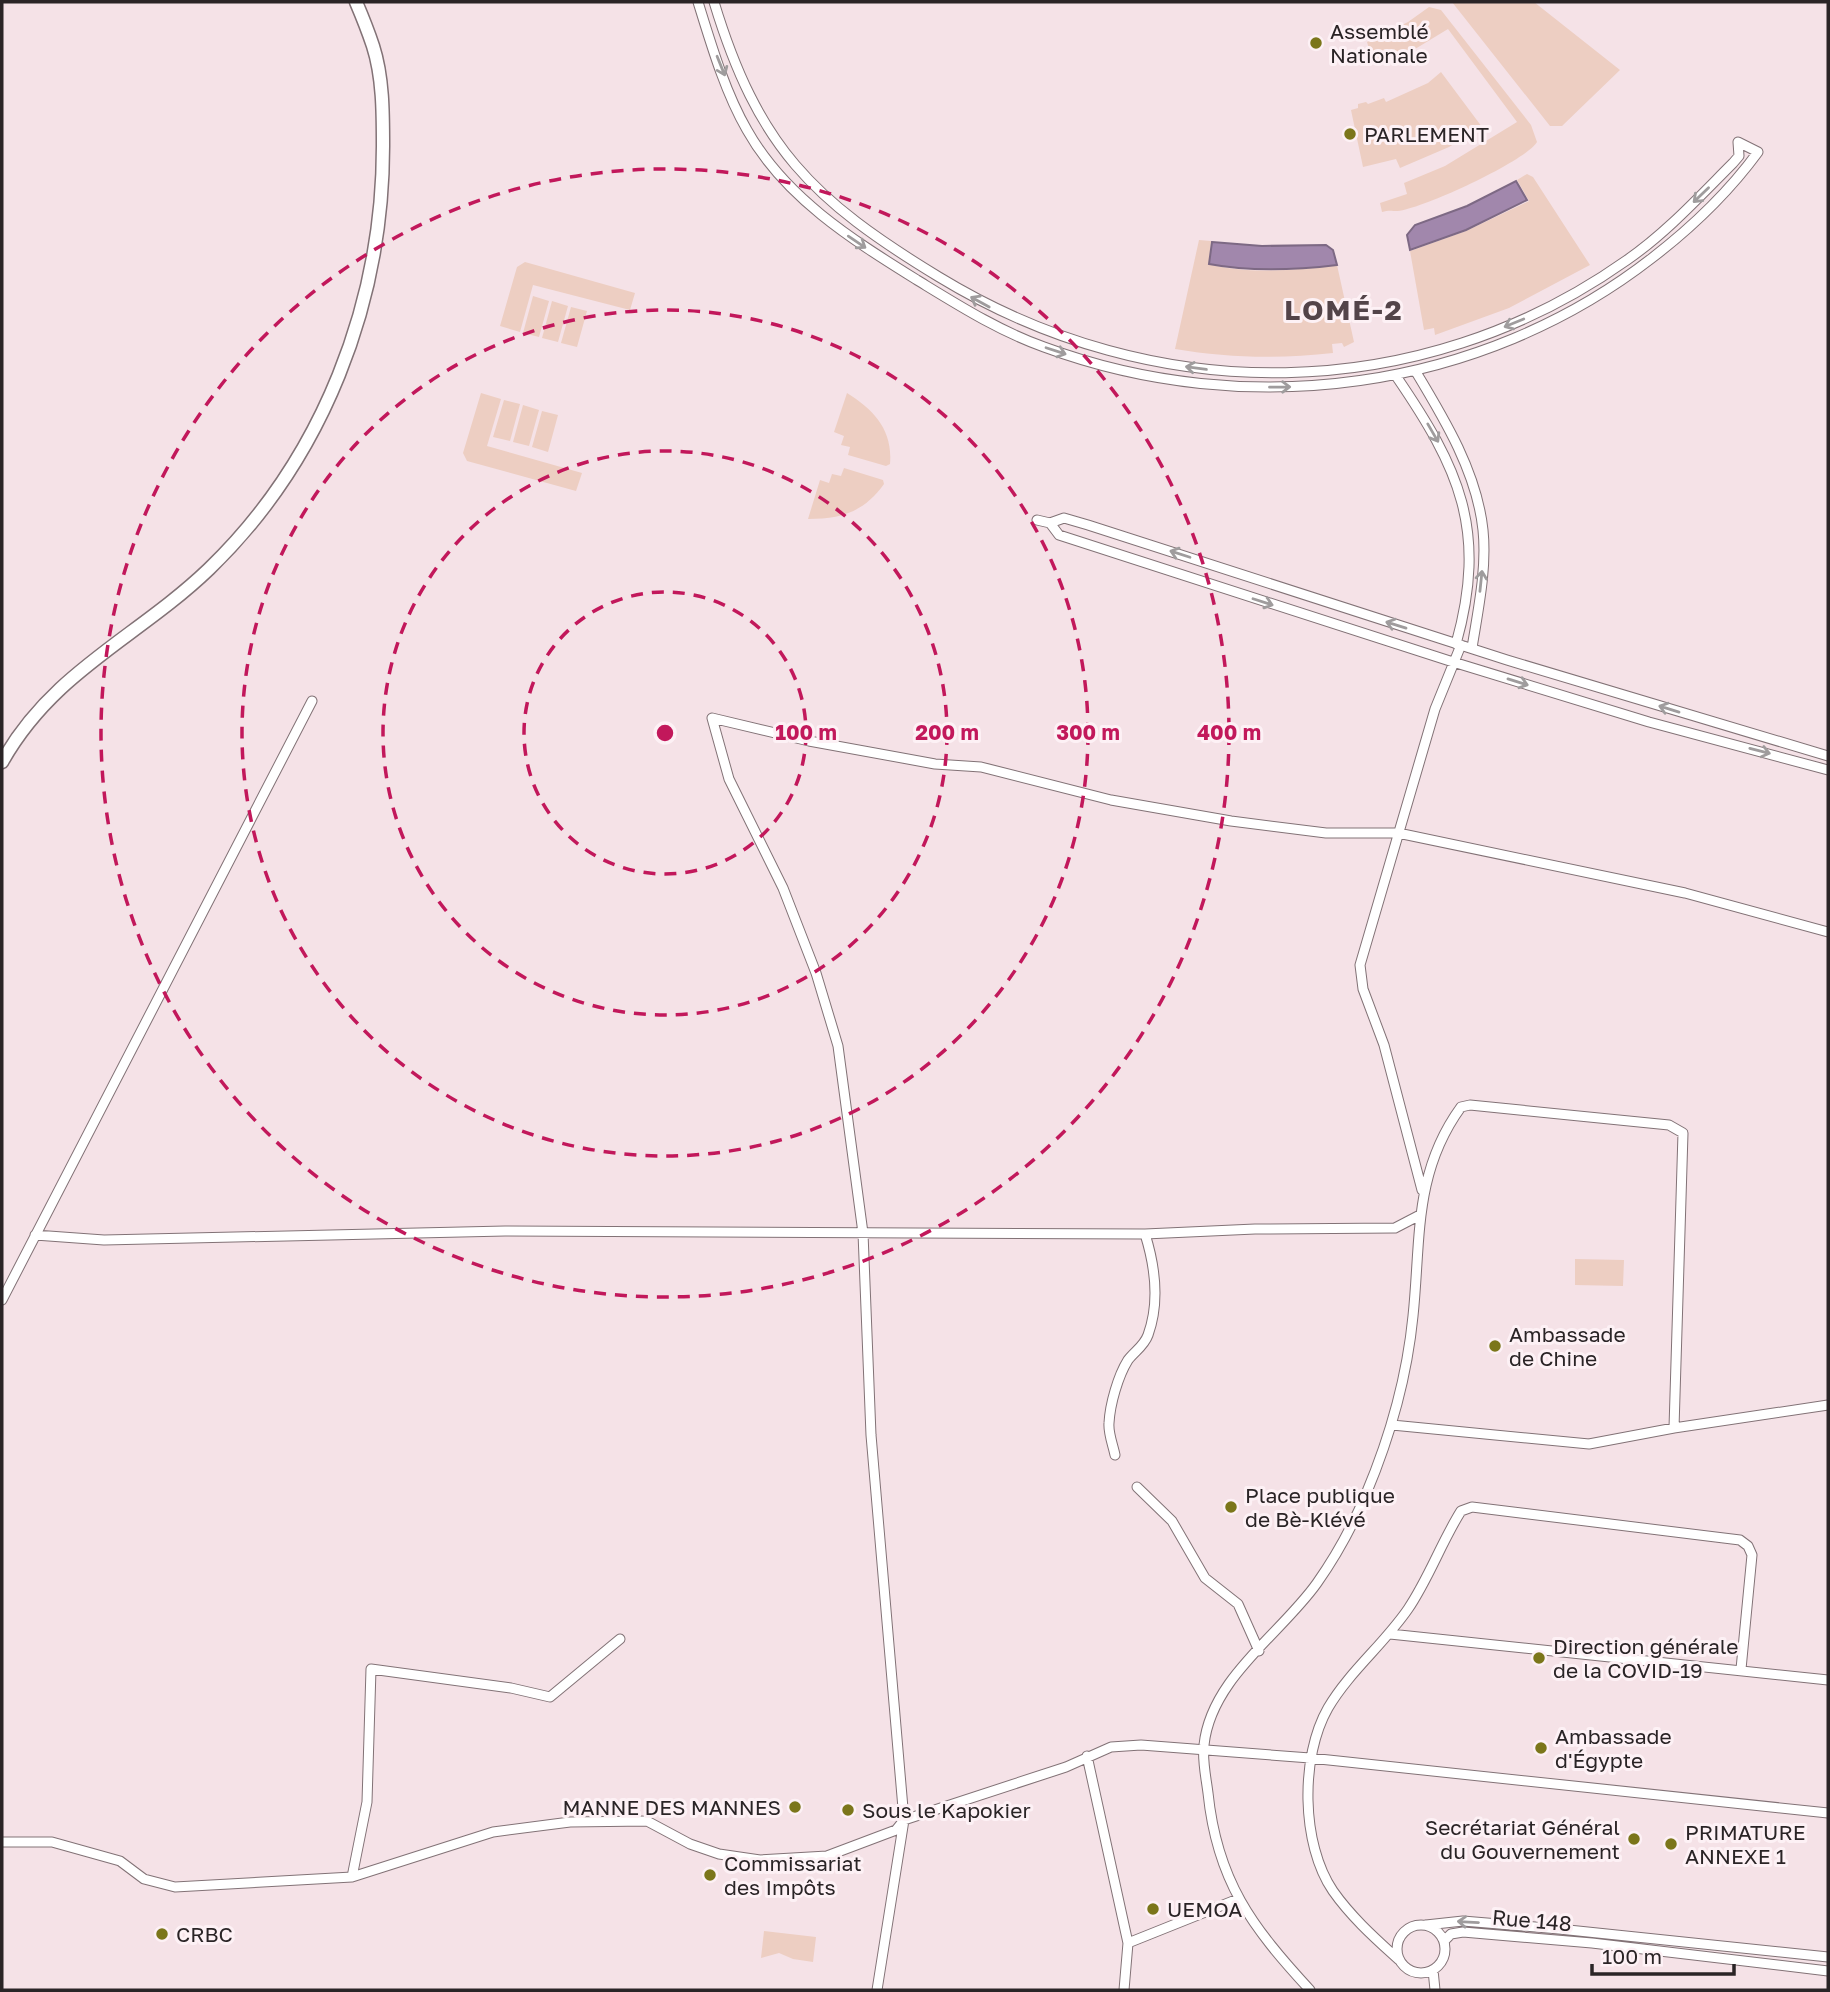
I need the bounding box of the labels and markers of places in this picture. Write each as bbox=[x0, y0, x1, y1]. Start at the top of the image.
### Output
place label: Assemblé Nationale bbox=[1330, 18, 1429, 68]
marker: Assemblé Nationale bbox=[1308, 35, 1324, 51]
place label: PARLEMENT bbox=[1364, 121, 1489, 147]
marker: PARLEMENT bbox=[1342, 126, 1358, 142]
centre of rings bbox=[653, 721, 677, 745]
place label: Ambassade de Chine bbox=[1509, 1321, 1626, 1371]
marker: Ambassade de Chine bbox=[1487, 1338, 1503, 1354]
place label: Place publique de Bè-Klévé bbox=[1245, 1482, 1395, 1532]
marker: Place publique de Bè-Klévé bbox=[1223, 1499, 1239, 1515]
place label: Direction générale de la COVID-19 bbox=[1553, 1633, 1738, 1683]
marker: Direction générale de la COVID-19 bbox=[1531, 1650, 1547, 1666]
place label: Ambassade d'Égypte bbox=[1555, 1723, 1672, 1773]
marker: Ambassade d'Égypte bbox=[1533, 1740, 1549, 1756]
place label: MANNE DES MANNES bbox=[562, 1794, 781, 1820]
place label: Sous le Kapokier bbox=[862, 1797, 1031, 1823]
marker: MANNE DES MANNES bbox=[787, 1799, 803, 1815]
marker: Sous le Kapokier bbox=[840, 1802, 856, 1818]
place label: Secrétariat Général du Gouvernement bbox=[1425, 1814, 1620, 1864]
place label: PRIMATURE ANNEXE 1 bbox=[1685, 1819, 1806, 1869]
marker: Secrétariat Général du Gouvernement bbox=[1626, 1831, 1642, 1847]
marker: PRIMATURE ANNEXE 1 bbox=[1663, 1836, 1679, 1852]
place label: Commissariat des Impôts bbox=[724, 1850, 862, 1900]
marker: Commissariat des Impôts bbox=[702, 1867, 718, 1883]
place label: UEMOA bbox=[1167, 1896, 1242, 1922]
marker: UEMOA bbox=[1145, 1901, 1161, 1917]
place label: CRBC bbox=[176, 1921, 233, 1947]
marker: CRBC bbox=[154, 1926, 170, 1942]

